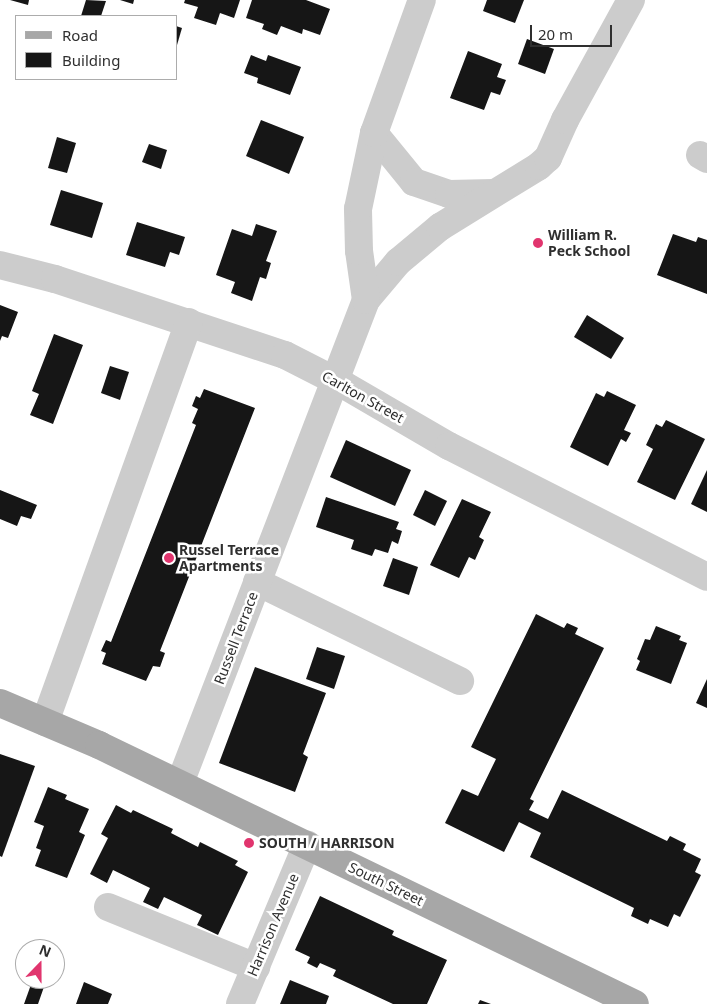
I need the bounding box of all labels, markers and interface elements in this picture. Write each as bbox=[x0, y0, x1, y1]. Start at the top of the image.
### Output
legend bbox=[15, 15, 178, 80]
scale bar bbox=[532, 15, 614, 47]
text: 20 m bbox=[538, 24, 573, 44]
text: Road bbox=[62, 25, 98, 45]
text: Building bbox=[62, 50, 120, 70]
place label: William R. Peck School bbox=[548, 227, 630, 260]
marker: William R. Peck School bbox=[532, 237, 544, 249]
street label: Carlton Street bbox=[319, 368, 407, 426]
place label: Russel Terrace Apartments bbox=[179, 542, 279, 574]
marker: Russel Terrace Apartments bbox=[163, 552, 175, 564]
street label: Russell Terrace bbox=[211, 589, 261, 687]
place label: SOUTH / HARRISON bbox=[259, 835, 395, 851]
marker: SOUTH / HARRISON bbox=[243, 837, 255, 849]
street label: South Street bbox=[346, 859, 426, 909]
street label: Harrison Avenue bbox=[244, 871, 302, 979]
north arrow bbox=[15, 939, 65, 989]
text: N bbox=[37, 940, 54, 961]

